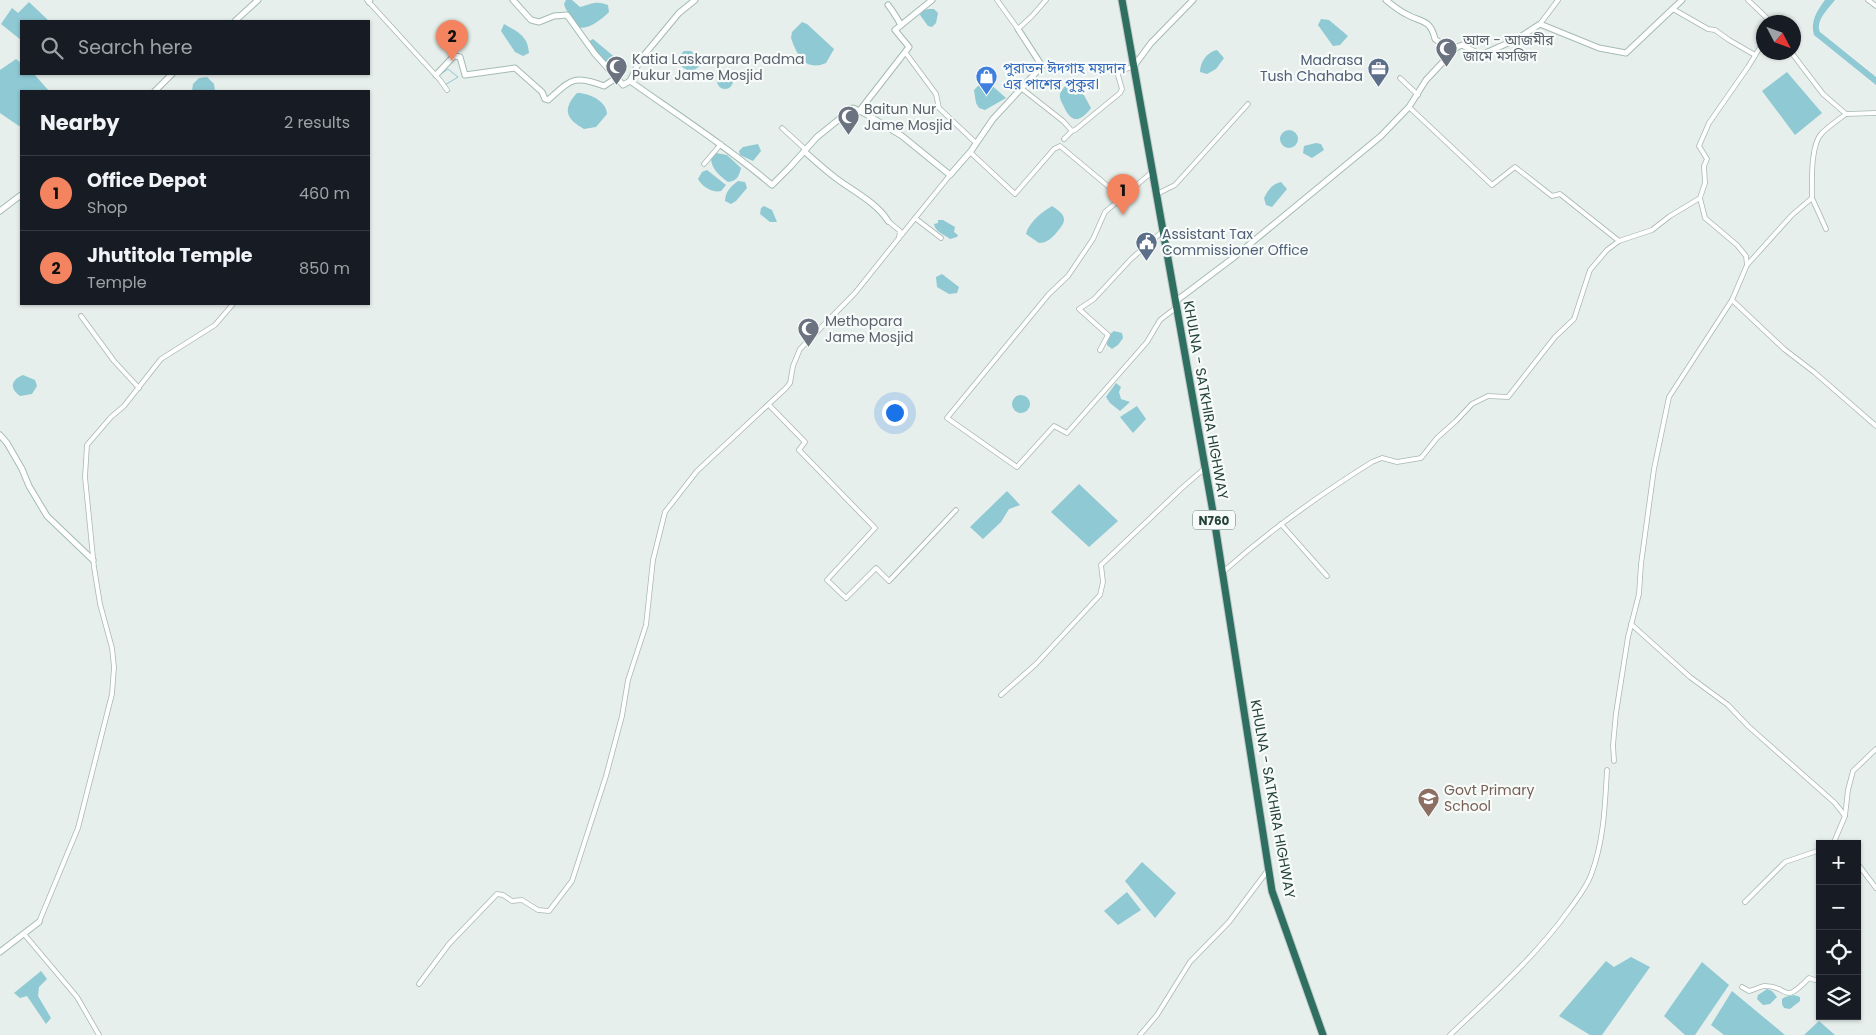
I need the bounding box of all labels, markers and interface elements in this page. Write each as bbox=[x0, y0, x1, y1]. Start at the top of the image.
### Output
north arrow bbox=[1756, 15, 1801, 60]
search box bbox=[20, 20, 370, 75]
pin: 2 bbox=[436, 20, 468, 61]
place label: আল - আজমীর জামে মসজিদ bbox=[1462, 30, 1554, 66]
icon: search bbox=[38, 34, 66, 62]
text: Search here bbox=[78, 34, 192, 61]
mosque icon: আল - আজমীর জামে মসজিদ bbox=[1435, 36, 1459, 67]
place label: Katia Laskarpara Padma Pukur Jame Mosjid bbox=[632, 49, 805, 85]
place label: Madrasa Tush Chahaba bbox=[1260, 50, 1363, 86]
mosque icon: Katia Laskarpara Padma Pukur Jame Mosjid bbox=[604, 55, 628, 86]
office icon: Madrasa Tush Chahaba bbox=[1367, 56, 1391, 87]
place label: পুরাতন ঈদগাহ ময়দান এর পাশের পুকুর। bbox=[1003, 58, 1126, 94]
shop icon: পুরাতন ঈদগাহ ময়দান এর পাশের পুকুর। bbox=[975, 64, 999, 95]
place label: Baitun Nur Jame Mosjid bbox=[864, 99, 952, 135]
mosque icon: Baitun Nur Jame Mosjid bbox=[836, 105, 860, 136]
text: Nearby bbox=[40, 108, 120, 137]
text: 2 results bbox=[284, 111, 350, 134]
text: Office Depot bbox=[87, 167, 207, 194]
pin: 1 bbox=[1107, 174, 1139, 215]
text: 1 bbox=[53, 182, 59, 205]
text: 460 m bbox=[299, 182, 350, 205]
text: Shop bbox=[87, 196, 128, 219]
place label: Assistant Tax Commissioner Office bbox=[1162, 224, 1309, 260]
public building icon: Assistant Tax Commissioner Office bbox=[1134, 230, 1158, 261]
text: Jhutitola Temple bbox=[87, 242, 253, 269]
text: 2 bbox=[51, 257, 61, 280]
text: 850 m bbox=[299, 257, 350, 280]
text: Temple bbox=[87, 271, 147, 294]
street label: KHULNA - SATKHIRA HIGHWAY bbox=[1179, 299, 1233, 501]
place label: Methopara Jame Mosjid bbox=[825, 311, 913, 347]
mosque icon: Methopara Jame Mosjid bbox=[797, 317, 821, 348]
your location bbox=[882, 400, 908, 426]
road number: N760 bbox=[1193, 510, 1235, 530]
street label: KHULNA - SATKHIRA HIGHWAY bbox=[1246, 698, 1300, 900]
place label: Govt Primary School bbox=[1444, 780, 1534, 816]
school or university icon: Govt Primary School bbox=[1416, 786, 1440, 817]
map controls bbox=[1816, 840, 1861, 1020]
button: + bbox=[1816, 840, 1861, 885]
button: − bbox=[1816, 885, 1861, 930]
button: locate bbox=[1816, 930, 1861, 975]
button: layers bbox=[1816, 975, 1861, 1020]

